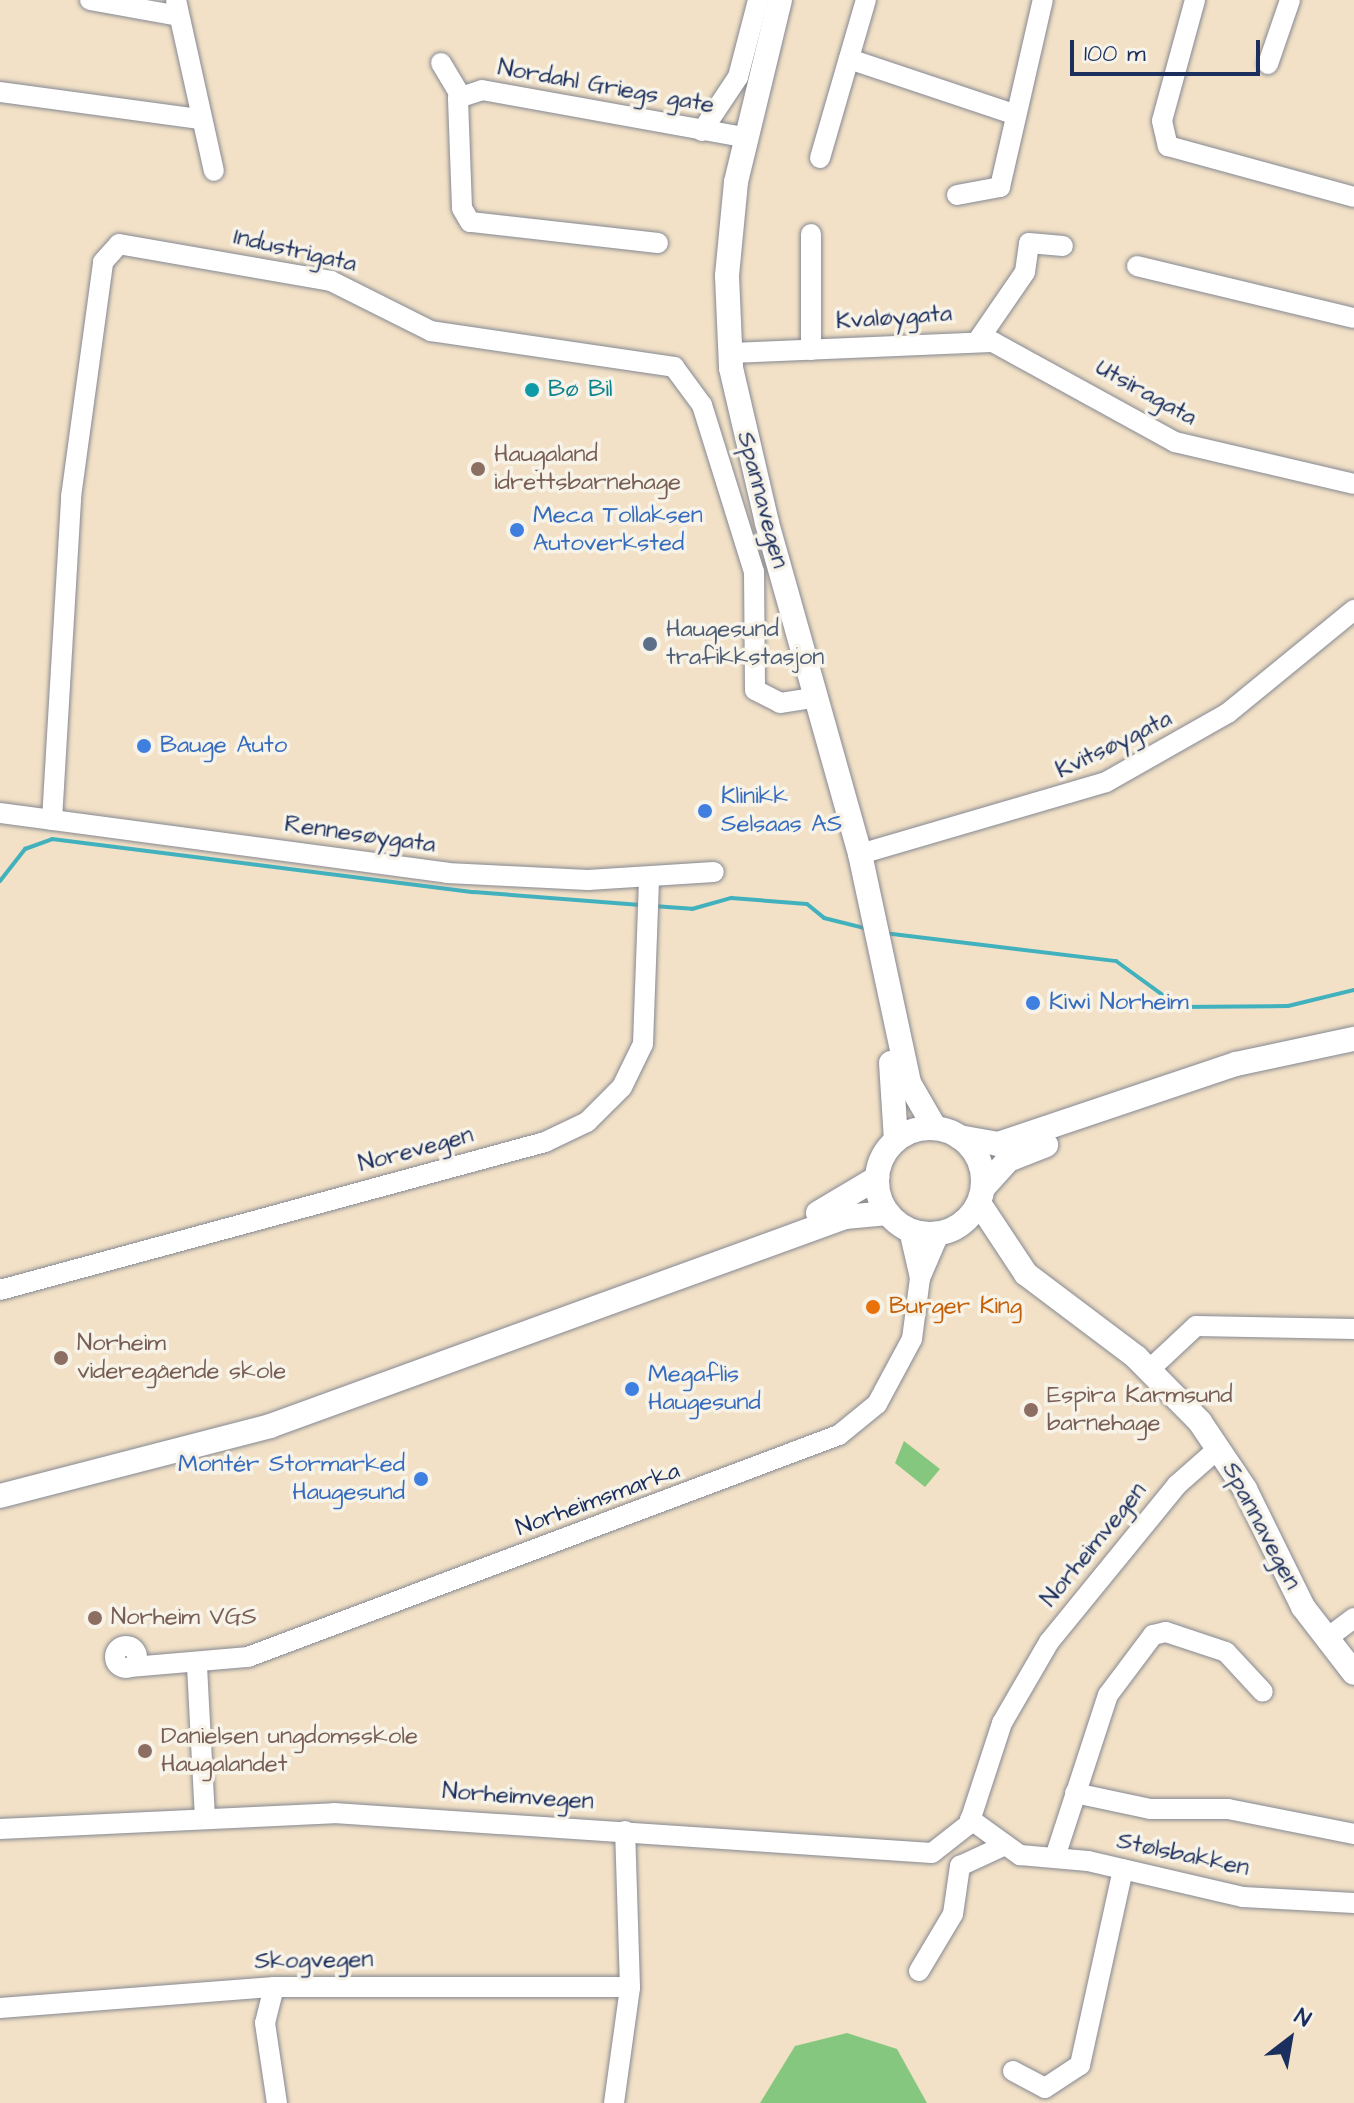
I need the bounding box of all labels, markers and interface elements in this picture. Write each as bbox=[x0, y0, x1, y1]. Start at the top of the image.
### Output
scale bar bbox=[1074, 24, 1264, 74]
text: 100 m bbox=[1084, 37, 1146, 71]
street label: Nordahl Griegs gate bbox=[495, 54, 717, 120]
street label: Industrigata bbox=[231, 223, 359, 279]
street label: Kvaløygata bbox=[835, 300, 953, 336]
street label: Utsiragata bbox=[1091, 354, 1201, 432]
place label: Bø Bil bbox=[548, 376, 613, 404]
marker: Bø Bil bbox=[523, 381, 541, 399]
street label: Spannavegen bbox=[730, 429, 794, 571]
place label: Haugaland idrettsbarnehage bbox=[494, 441, 681, 497]
marker: Haugaland idrettsbarnehage bbox=[469, 460, 487, 478]
place label: Meca Tollaksen Autoverksted bbox=[533, 502, 703, 558]
marker: Meca Tollaksen Autoverksted bbox=[508, 521, 526, 539]
place label: Haugesund trafikkstasjon bbox=[666, 616, 824, 672]
marker: Haugesund trafikkstasjon bbox=[641, 635, 659, 653]
street label: Kvitsøygata bbox=[1051, 705, 1177, 785]
place label: Bauge Auto bbox=[160, 732, 287, 760]
marker: Bauge Auto bbox=[135, 737, 153, 755]
place label: Klinikk Selsaas AS bbox=[721, 783, 842, 839]
marker: Klinikk Selsaas AS bbox=[696, 802, 714, 820]
street label: Rennesøygata bbox=[283, 810, 437, 860]
place label: Kiwi Norheim bbox=[1049, 989, 1189, 1017]
marker: Kiwi Norheim bbox=[1024, 994, 1042, 1012]
street label: Norevegen bbox=[355, 1121, 477, 1179]
place label: Burger King bbox=[889, 1293, 1022, 1321]
marker: Burger King bbox=[864, 1298, 882, 1316]
place label: Norheim videregående skole bbox=[77, 1330, 286, 1386]
marker: Norheim videregående skole bbox=[52, 1349, 70, 1367]
place label: Megaflis Haugesund bbox=[648, 1361, 761, 1417]
marker: Megaflis Haugesund bbox=[623, 1380, 641, 1398]
place label: Espira Karmsund barnehage bbox=[1047, 1382, 1233, 1438]
marker: Espira Karmsund barnehage bbox=[1022, 1401, 1040, 1419]
place label: Montér Stormarked Haugesund bbox=[178, 1451, 405, 1507]
street label: Norheimsmarka bbox=[512, 1457, 684, 1543]
street label: Spannavegen bbox=[1215, 1457, 1307, 1595]
marker: Montér Stormarked Haugesund bbox=[412, 1470, 430, 1488]
street label: Norheimvegen bbox=[1035, 1477, 1153, 1613]
place label: Norheim VGS bbox=[111, 1604, 257, 1632]
marker: Norheim VGS bbox=[86, 1609, 104, 1627]
place label: Danielsen ungdomsskole Haugalandet bbox=[161, 1723, 418, 1779]
marker: Danielsen ungdomsskole Haugalandet bbox=[136, 1742, 154, 1760]
street label: Norheimvegen bbox=[441, 1777, 595, 1817]
street label: Stølsbakken bbox=[1114, 1827, 1252, 1883]
street label: Skogvegen bbox=[254, 1946, 374, 1976]
north arrow bbox=[1250, 1999, 1330, 2079]
text: N bbox=[1289, 2001, 1317, 2035]

